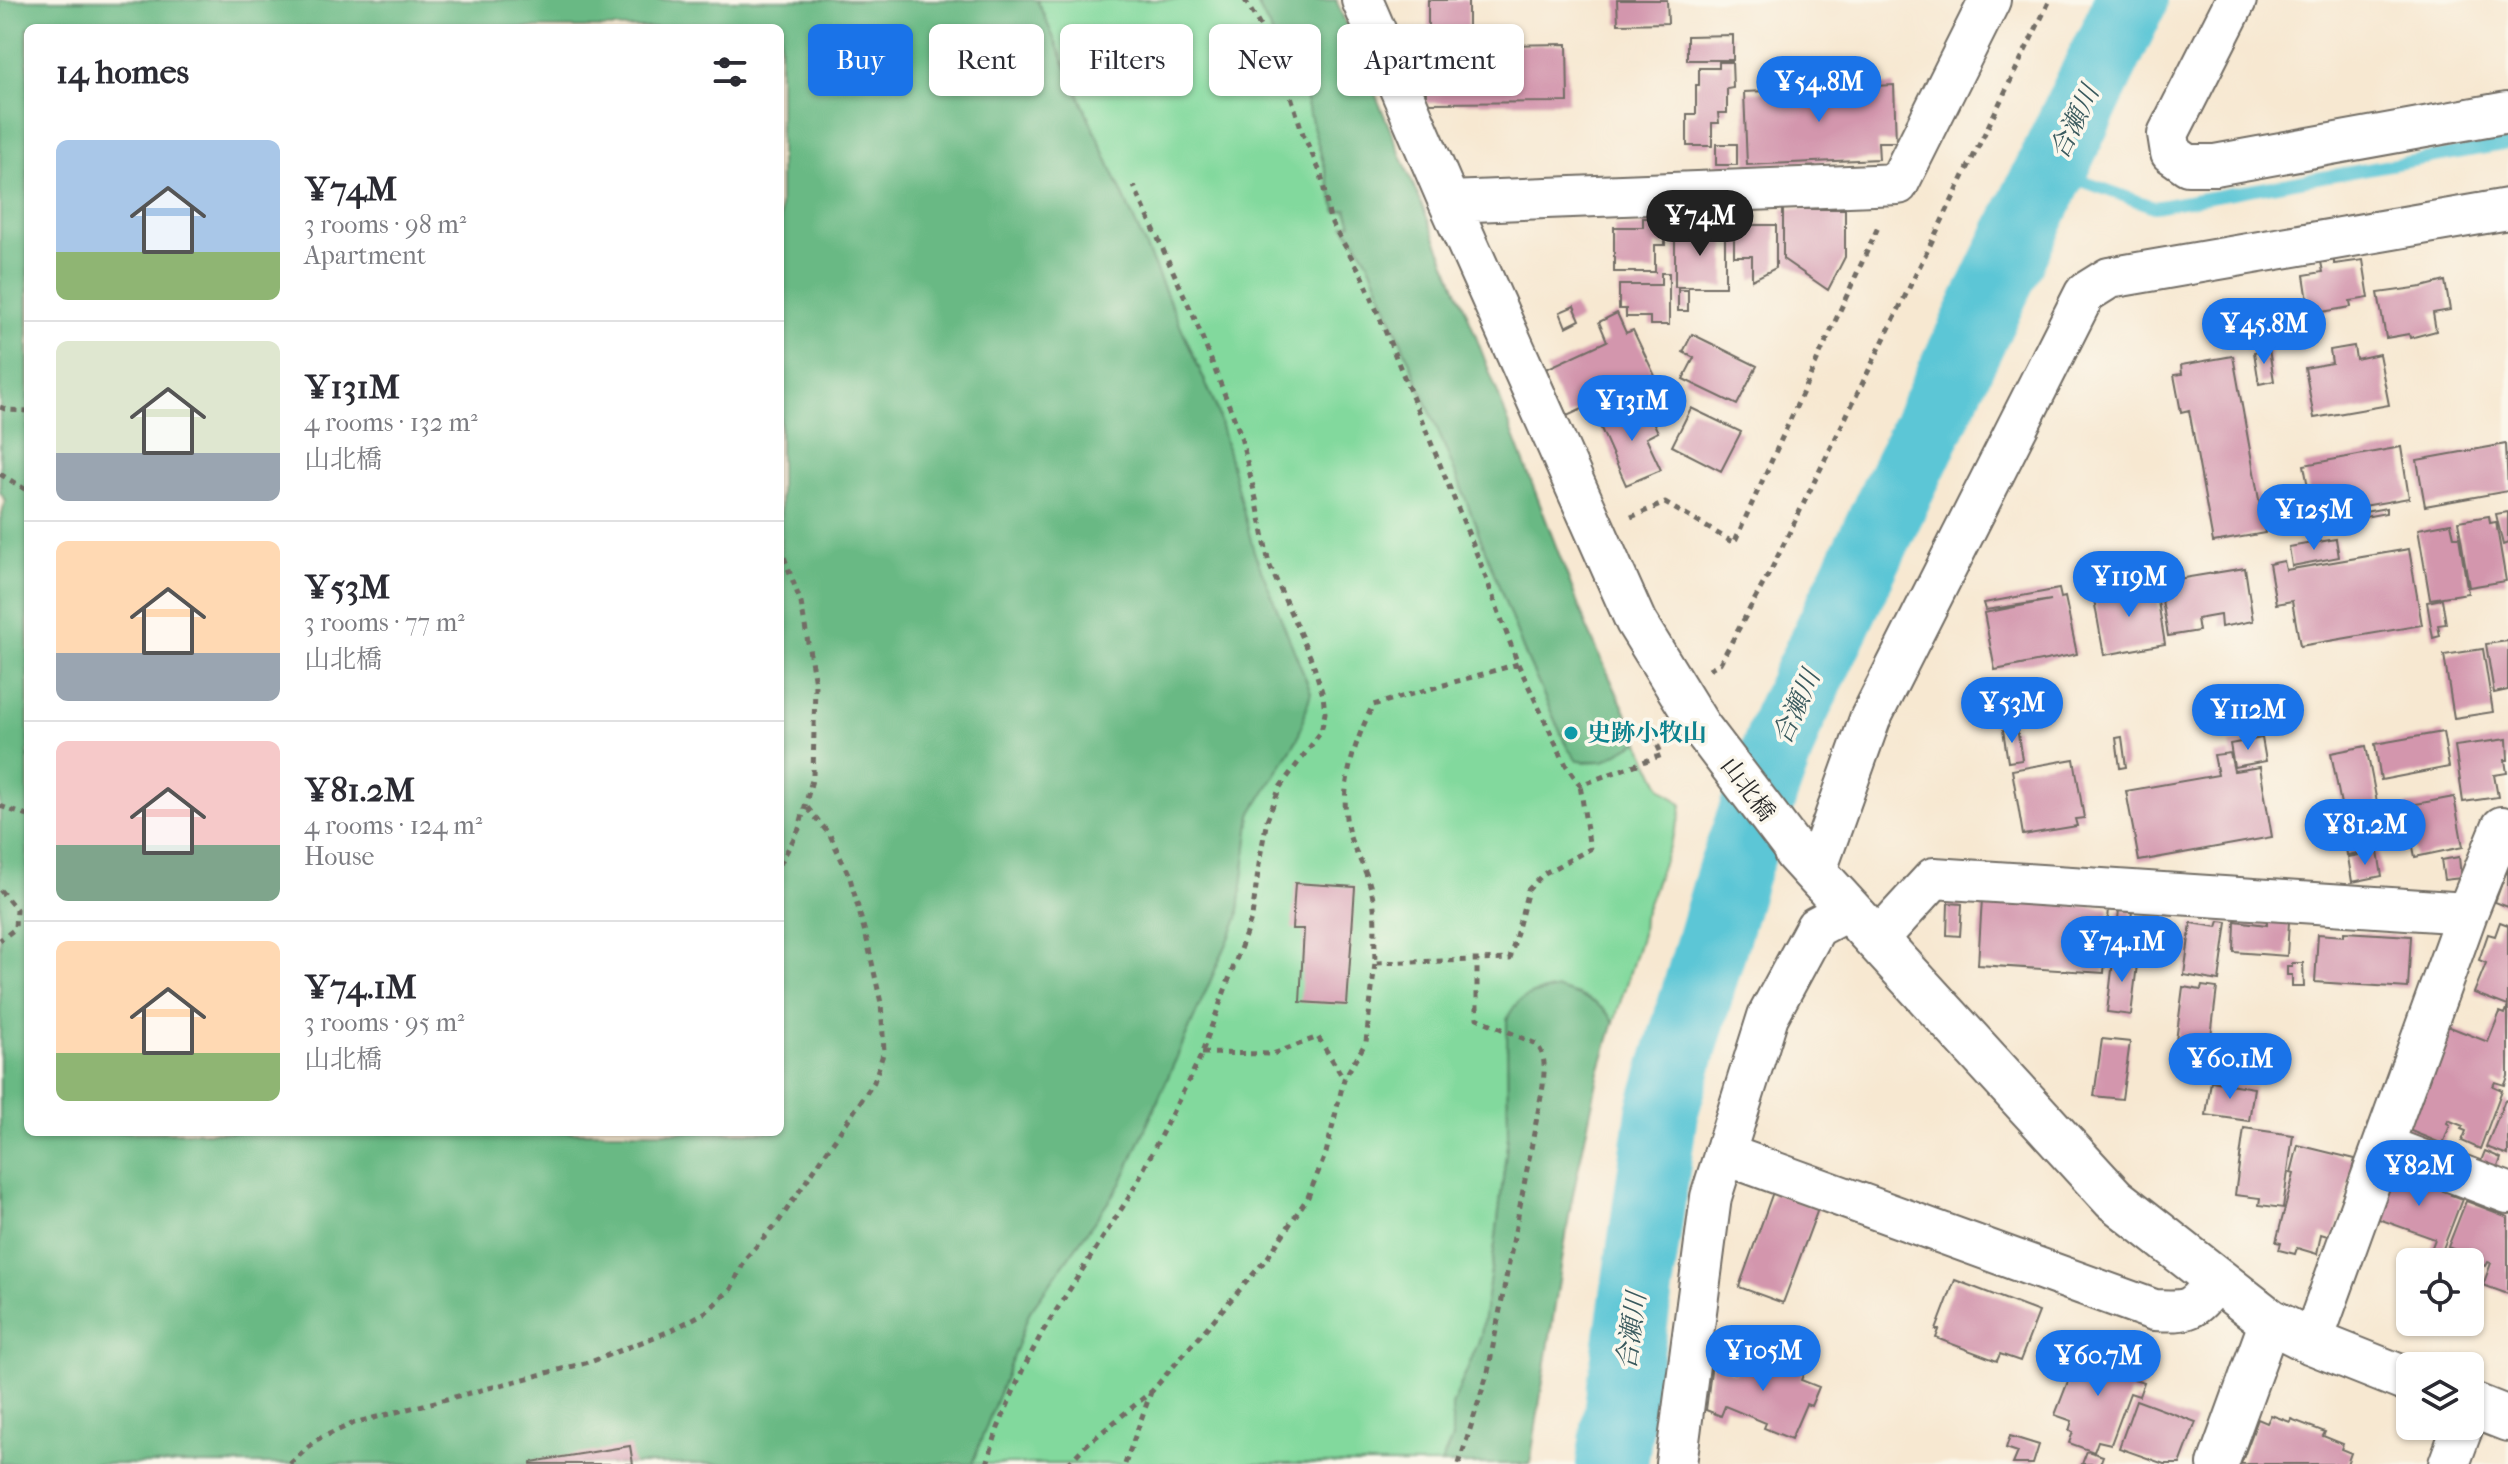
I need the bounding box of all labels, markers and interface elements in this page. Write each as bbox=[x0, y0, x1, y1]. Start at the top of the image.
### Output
chip: Buy bbox=[808, 24, 913, 96]
chip: Rent bbox=[929, 24, 1044, 96]
chip: Filters bbox=[1060, 24, 1193, 96]
chip: New bbox=[1209, 24, 1321, 96]
chip: Apartment bbox=[1337, 24, 1524, 96]
icon: filters bbox=[708, 50, 752, 94]
text: 14 homes bbox=[56, 52, 189, 92]
pin: ¥54.8M bbox=[1754, 56, 1884, 124]
text: ¥54.8M bbox=[1774, 66, 1864, 97]
water label: 合瀬川 bbox=[2043, 78, 2107, 164]
text: ¥74M bbox=[304, 169, 397, 209]
icon: home bbox=[120, 172, 216, 268]
pin: ¥74M bbox=[1653, 190, 1747, 258]
text: ¥74M bbox=[1664, 200, 1736, 231]
text: 3 rooms · 98 m² bbox=[304, 209, 466, 240]
text: Apartment bbox=[304, 240, 426, 271]
pin: ¥45.8M bbox=[2199, 298, 2329, 366]
text: ¥45.8M bbox=[2220, 308, 2308, 339]
text: ¥131M bbox=[304, 367, 400, 407]
icon: home bbox=[120, 373, 216, 469]
pin: ¥131M bbox=[1576, 375, 1688, 443]
text: ¥131M bbox=[1595, 385, 1669, 416]
text: 4 rooms · 132 m² bbox=[304, 407, 478, 438]
text: 山北橋 bbox=[304, 444, 382, 475]
pin: ¥125M bbox=[2258, 484, 2370, 552]
text: ¥125M bbox=[2275, 494, 2353, 525]
pin: ¥119M bbox=[2073, 551, 2185, 619]
text: ¥119M bbox=[2091, 561, 2167, 592]
text: ¥53M bbox=[304, 567, 390, 607]
icon: home bbox=[120, 573, 216, 669]
text: 3 rooms · 77 m² bbox=[304, 607, 465, 638]
text: 山北橋 bbox=[304, 644, 382, 675]
water label: 合瀬川 bbox=[1766, 663, 1828, 749]
pin: ¥53M bbox=[1965, 677, 2059, 745]
pin: ¥112M bbox=[2192, 684, 2304, 752]
text: ¥53M bbox=[1979, 687, 2045, 718]
text: ¥112M bbox=[2210, 694, 2286, 725]
place label: 史跡小牧山 bbox=[1587, 719, 1707, 747]
marker: 史跡小牧山 bbox=[1562, 724, 1580, 742]
street label: 山北橋 bbox=[1715, 752, 1781, 826]
text: ¥81.2M bbox=[304, 770, 415, 810]
icon: home bbox=[120, 773, 216, 869]
pin: ¥81.2M bbox=[2300, 799, 2430, 867]
text: ¥81.2M bbox=[2323, 809, 2407, 840]
text: 4 rooms · 124 m² bbox=[304, 810, 482, 841]
text: House bbox=[304, 841, 374, 872]
pin: ¥74.1M bbox=[2057, 916, 2187, 984]
text: ¥74.1M bbox=[2079, 926, 2165, 957]
text: ¥74.1M bbox=[304, 967, 417, 1007]
icon: home bbox=[120, 973, 216, 1069]
text: 3 rooms · 95 m² bbox=[304, 1007, 464, 1038]
pin: ¥60.1M bbox=[2165, 1033, 2295, 1101]
text: ¥60.1M bbox=[2187, 1043, 2273, 1074]
text: 山北橋 bbox=[304, 1044, 382, 1075]
pin: ¥82M bbox=[2372, 1140, 2466, 1208]
text: ¥82M bbox=[2384, 1150, 2454, 1181]
map controls bbox=[2396, 1248, 2484, 1440]
button: locate bbox=[2396, 1248, 2484, 1336]
water label: 合瀬川 bbox=[1611, 1287, 1653, 1372]
pin: ¥105M bbox=[1707, 1325, 1819, 1393]
pin: ¥60.7M bbox=[2033, 1330, 2163, 1398]
text: ¥105M bbox=[1724, 1335, 1802, 1366]
text: ¥60.7M bbox=[2054, 1340, 2142, 1371]
button: layers bbox=[2396, 1352, 2484, 1440]

